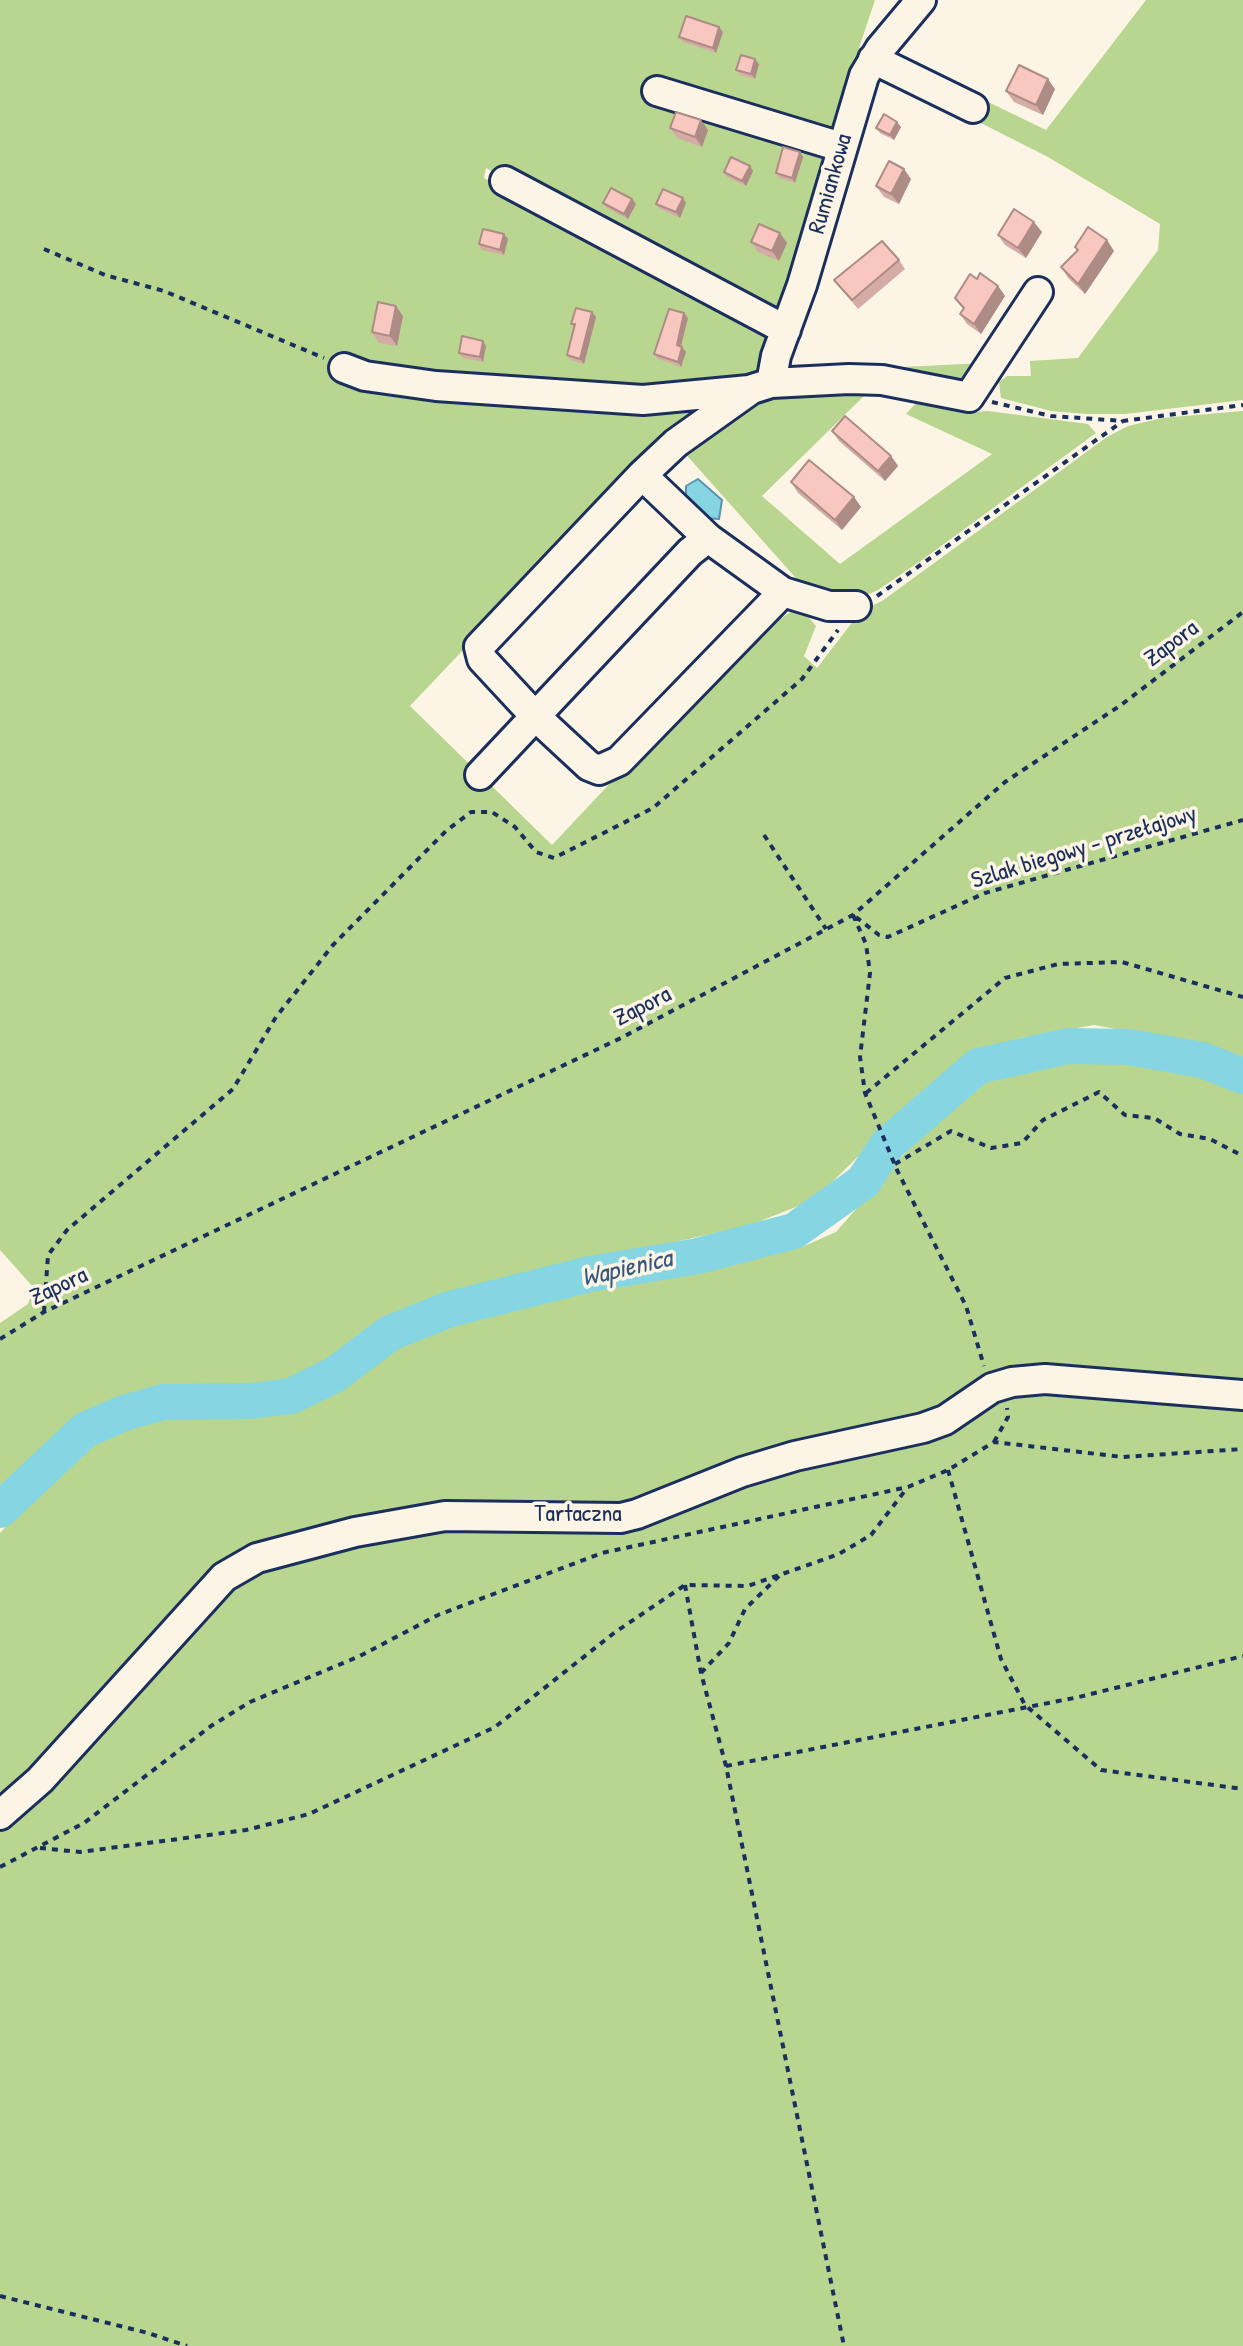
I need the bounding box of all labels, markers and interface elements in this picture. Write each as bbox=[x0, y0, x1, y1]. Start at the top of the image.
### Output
street label: Rumiankowa bbox=[803, 131, 859, 237]
street label: Zapora bbox=[1139, 614, 1205, 674]
street label: Szlak biegowy - przełajowy bbox=[968, 800, 1200, 896]
street label: Zapora bbox=[610, 981, 676, 1033]
water label: Wapienica bbox=[579, 1244, 675, 1294]
street label: Zapora bbox=[26, 1261, 92, 1313]
street label: Tartaczna bbox=[534, 1501, 622, 1529]

